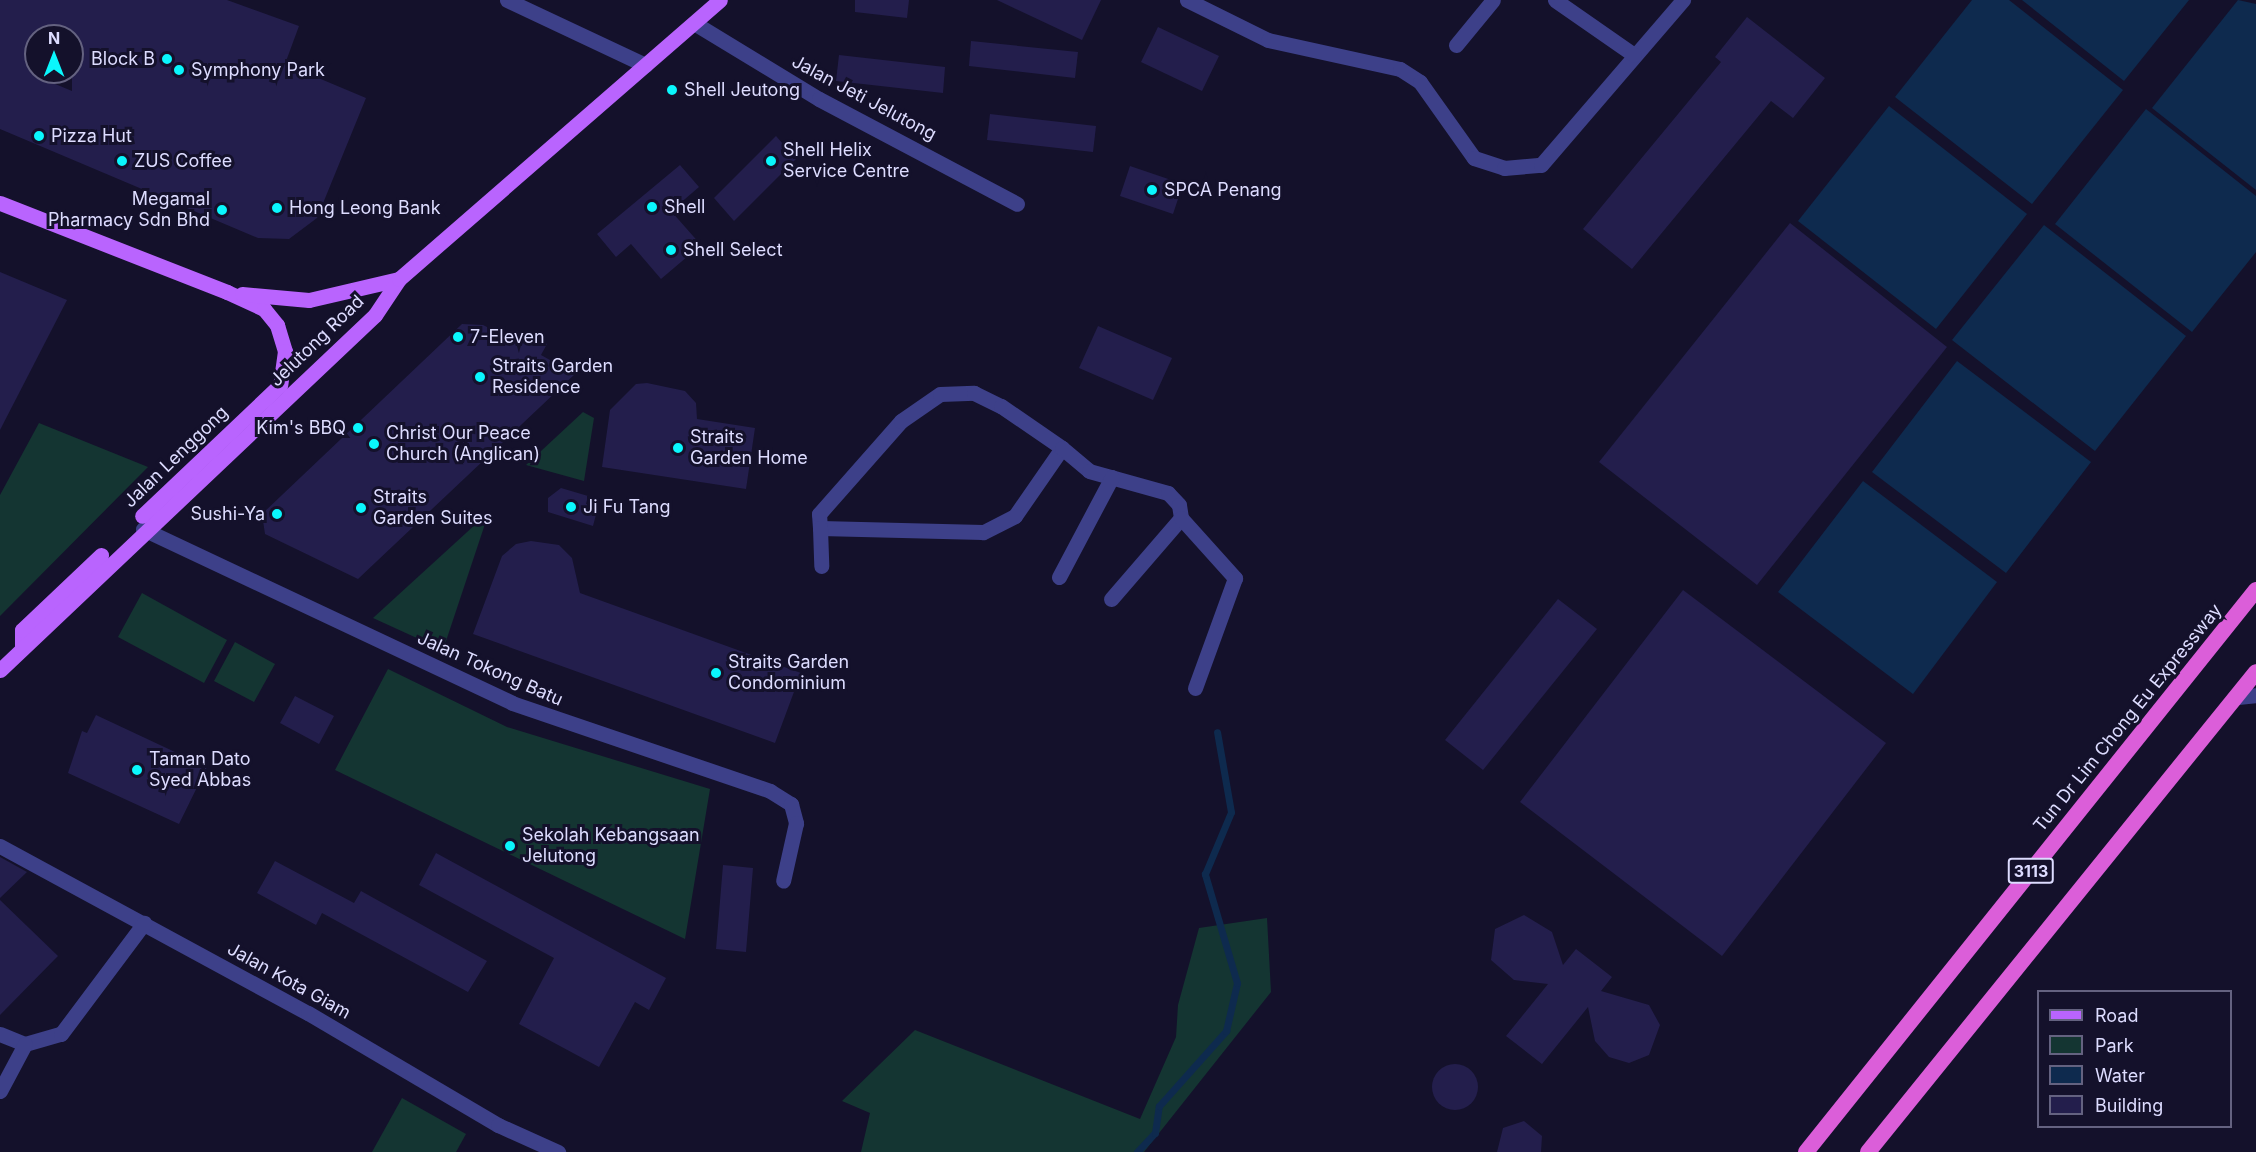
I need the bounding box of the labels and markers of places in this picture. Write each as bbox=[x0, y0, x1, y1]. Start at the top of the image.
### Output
place label: Block B bbox=[91, 48, 155, 70]
marker: Block B bbox=[160, 52, 174, 66]
place label: Symphony Park bbox=[191, 59, 325, 81]
marker: Symphony Park bbox=[172, 63, 186, 77]
place label: Shell Jeutong bbox=[684, 79, 800, 101]
marker: Shell Jeutong bbox=[665, 83, 679, 97]
place label: Pizza Hut bbox=[51, 125, 132, 147]
marker: Pizza Hut bbox=[32, 129, 46, 143]
place label: Shell Helix Service Centre bbox=[783, 140, 910, 182]
place label: ZUS Coffee bbox=[134, 150, 232, 172]
marker: ZUS Coffee bbox=[115, 154, 129, 168]
marker: Shell Helix Service Centre bbox=[764, 154, 778, 168]
place label: SPCA Penang bbox=[1164, 179, 1282, 201]
marker: SPCA Penang bbox=[1145, 183, 1159, 197]
place label: Megamal Pharmacy Sdn Bhd bbox=[48, 189, 210, 232]
place label: Shell bbox=[664, 196, 705, 218]
place label: Hong Leong Bank bbox=[289, 197, 441, 219]
marker: Shell bbox=[645, 200, 659, 214]
marker: Hong Leong Bank bbox=[270, 201, 284, 215]
marker: Megamal Pharmacy Sdn Bhd bbox=[215, 203, 229, 217]
place label: Shell Select bbox=[683, 239, 783, 261]
marker: Shell Select bbox=[664, 243, 678, 257]
place label: 7-Eleven bbox=[470, 326, 545, 348]
marker: 7-Eleven bbox=[451, 330, 465, 344]
place label: Straits Garden Residence bbox=[492, 356, 613, 398]
marker: Straits Garden Residence bbox=[473, 370, 487, 384]
place label: Kim's BBQ bbox=[256, 417, 346, 439]
marker: Kim's BBQ bbox=[351, 421, 365, 435]
place label: Christ Our Peace Church (Anglican) bbox=[386, 423, 540, 466]
place label: Straits Garden Home bbox=[690, 427, 808, 470]
marker: Christ Our Peace Church (Anglican) bbox=[367, 437, 381, 451]
marker: Straits Garden Home bbox=[671, 441, 685, 455]
place label: Straits Garden Suites bbox=[373, 487, 492, 530]
place label: Ji Fu Tang bbox=[583, 496, 671, 518]
marker: Ji Fu Tang bbox=[564, 500, 578, 514]
marker: Straits Garden Suites bbox=[354, 501, 368, 515]
place label: Sushi-Ya bbox=[190, 503, 265, 525]
marker: Sushi-Ya bbox=[270, 507, 284, 521]
place label: Straits Garden Condominium bbox=[728, 652, 849, 694]
marker: Straits Garden Condominium bbox=[709, 666, 723, 680]
place label: Taman Dato Syed Abbas bbox=[149, 749, 251, 792]
marker: Taman Dato Syed Abbas bbox=[130, 763, 144, 777]
place label: Sekolah Kebangsaan Jelutong bbox=[522, 825, 700, 868]
marker: Sekolah Kebangsaan Jelutong bbox=[503, 839, 517, 853]

